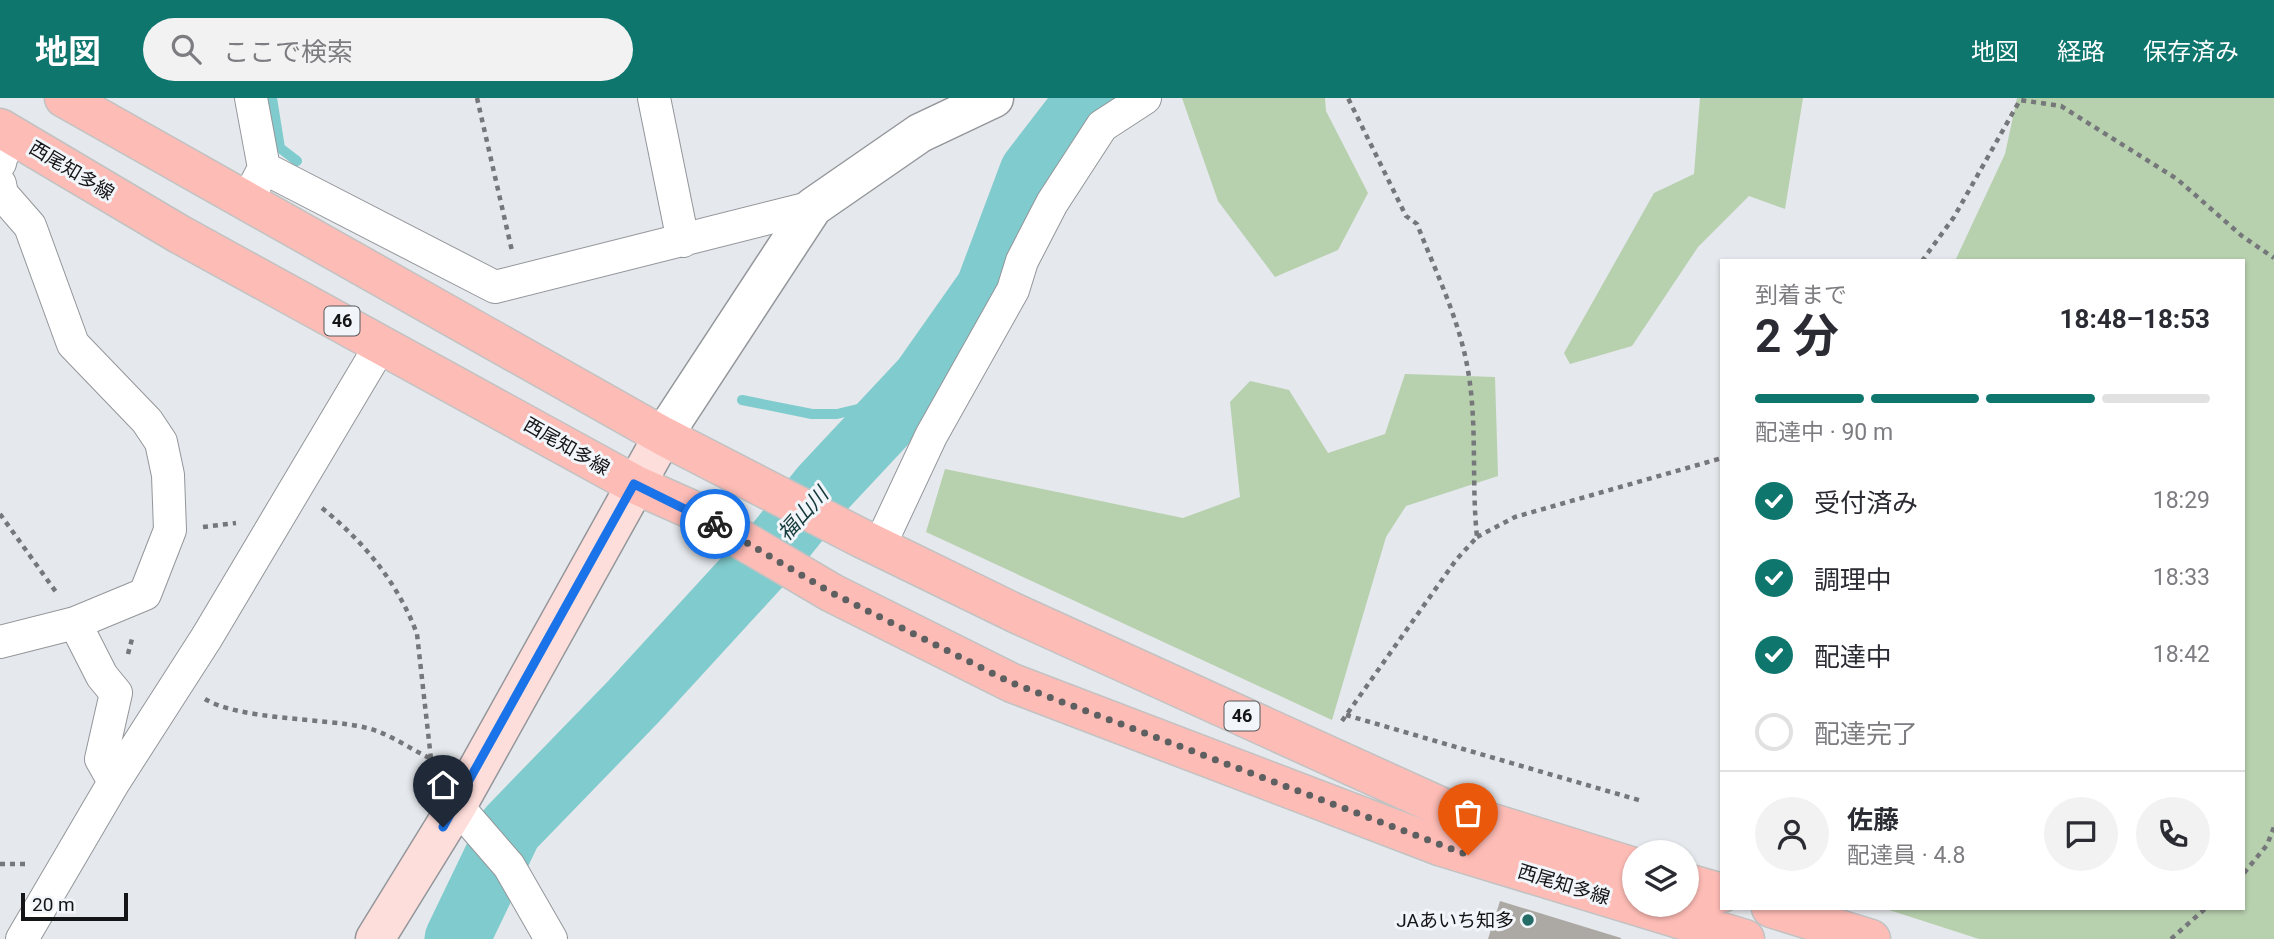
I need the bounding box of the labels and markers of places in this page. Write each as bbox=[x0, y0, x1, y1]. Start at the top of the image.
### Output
pin bbox=[413, 755, 473, 827]
pin bbox=[1438, 783, 1498, 855]
place label: JAあいち知多 bbox=[1396, 909, 1514, 932]
marker: JAあいち知多 bbox=[1520, 912, 1536, 928]

